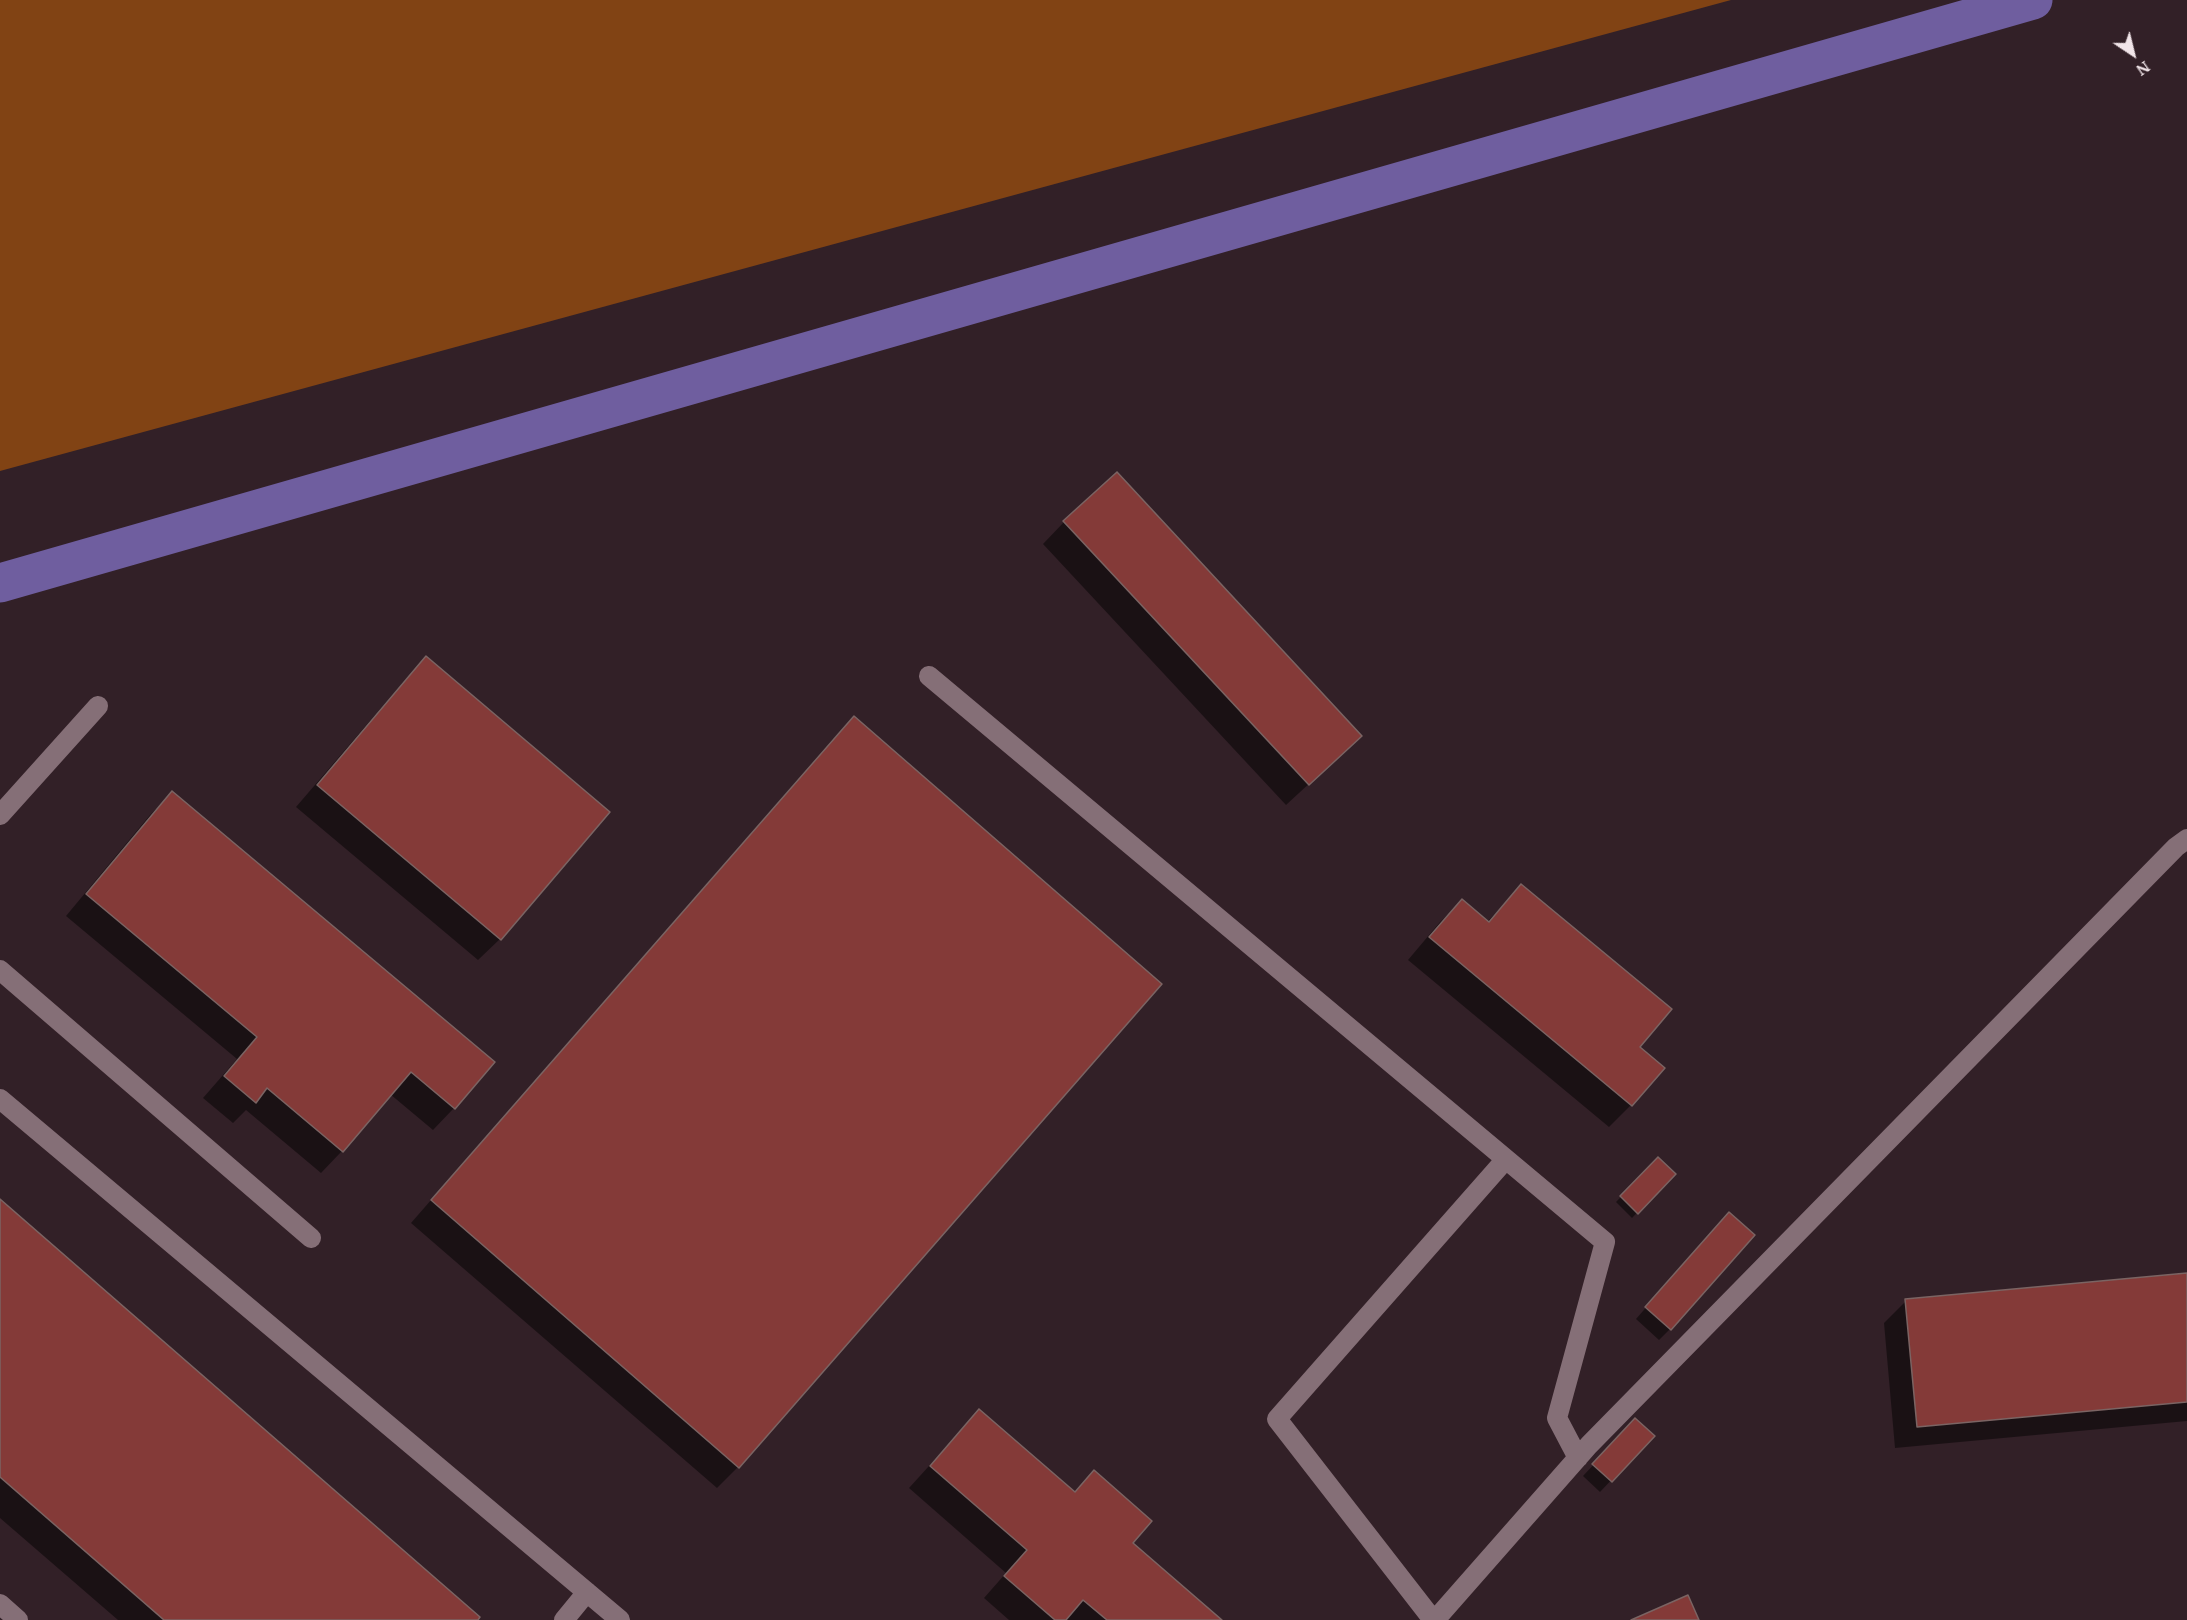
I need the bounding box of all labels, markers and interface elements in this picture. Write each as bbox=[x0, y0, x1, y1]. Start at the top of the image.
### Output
north arrow bbox=[2103, 24, 2163, 84]
text: N bbox=[2132, 56, 2155, 81]

